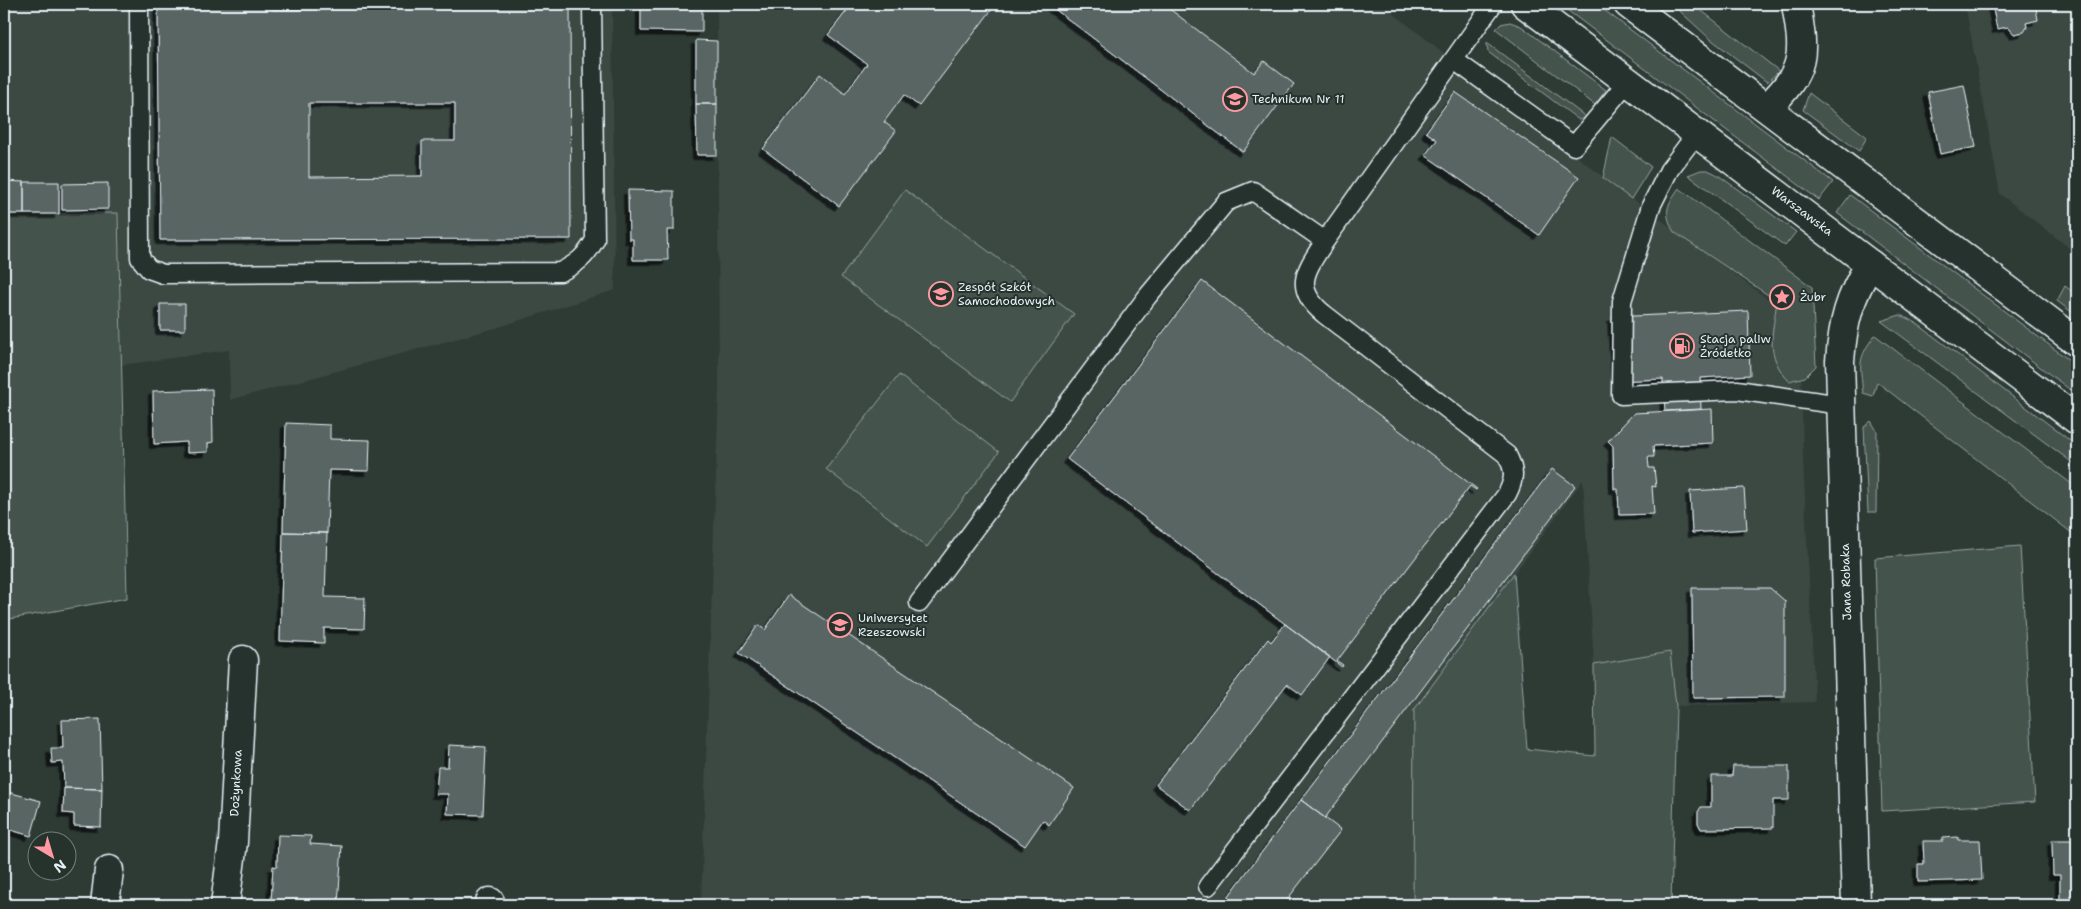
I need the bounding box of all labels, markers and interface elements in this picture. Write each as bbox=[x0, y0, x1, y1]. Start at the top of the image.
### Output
school or university icon: Technikum Nr 11 bbox=[1222, 86, 1248, 112]
place label: Technikum Nr 11 bbox=[1252, 91, 1344, 107]
street label: Warszawska bbox=[1768, 183, 1836, 240]
place label: Zespół Szkół Samochodowych bbox=[958, 279, 1055, 309]
school or university icon: Zespół Szkół Samochodowych bbox=[928, 281, 954, 307]
place icon: Żubr bbox=[1769, 284, 1795, 310]
place label: Żubr bbox=[1800, 289, 1827, 305]
place label: Stacja paliw Źródełko bbox=[1700, 331, 1772, 361]
fuel station icon: Stacja paliw Źródełko bbox=[1669, 333, 1695, 359]
street label: Jana Robaka bbox=[1837, 543, 1855, 621]
place label: Uniwersytet Rzeszowski bbox=[858, 610, 928, 640]
school or university icon: Uniwersytet Rzeszowski bbox=[827, 612, 853, 638]
street label: Dożynkowa bbox=[226, 749, 246, 817]
north arrow bbox=[28, 832, 78, 882]
text: N bbox=[50, 856, 70, 877]

